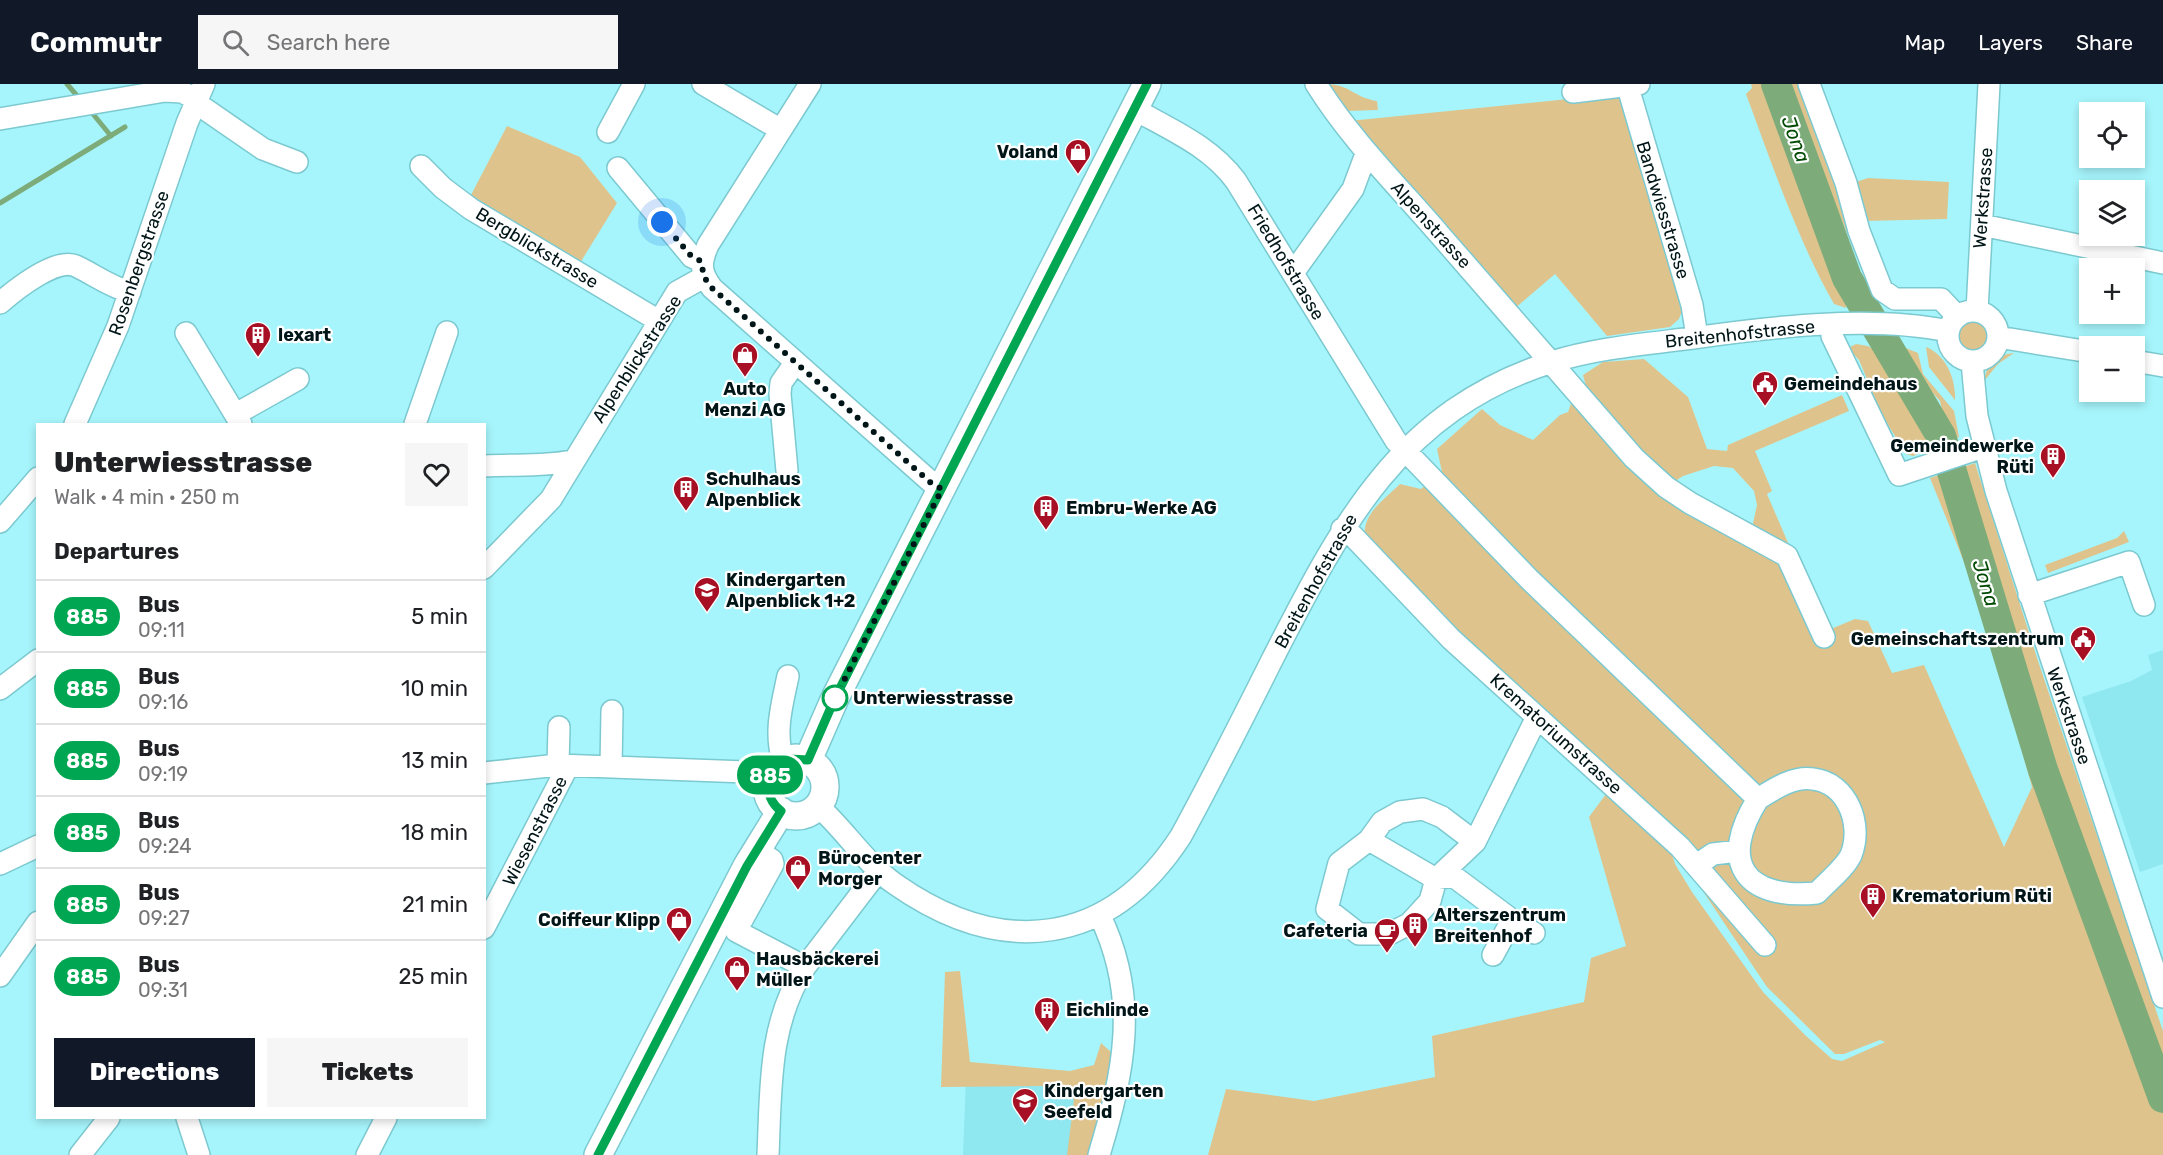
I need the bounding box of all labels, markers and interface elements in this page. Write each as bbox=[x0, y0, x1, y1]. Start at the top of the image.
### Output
search box bbox=[198, 15, 618, 69]
text: Commutr bbox=[30, 26, 162, 59]
icon: search bbox=[219, 26, 252, 59]
text: Search here bbox=[267, 29, 390, 56]
text: Map bbox=[1904, 30, 1945, 55]
text: Layers bbox=[1978, 30, 2043, 55]
text: Share bbox=[2076, 30, 2133, 55]
map controls bbox=[2079, 102, 2145, 402]
button: locate bbox=[2079, 102, 2145, 168]
water label: Jona bbox=[1777, 112, 1816, 166]
shop icon: Voland bbox=[1063, 137, 1093, 175]
street label: Bandwiesstrasse bbox=[1632, 138, 1694, 282]
place label: Voland bbox=[997, 141, 1058, 163]
street label: Werkstrasse bbox=[1968, 147, 1998, 249]
street label: Alpenstrasse bbox=[1386, 177, 1476, 273]
button: layers bbox=[2079, 180, 2145, 246]
street label: Rosenbergstrasse bbox=[104, 188, 174, 338]
street label: Friedhofstrasse bbox=[1243, 200, 1329, 324]
street label: Bergblickstrasse bbox=[472, 203, 602, 293]
your location bbox=[647, 207, 677, 237]
button: + bbox=[2079, 258, 2145, 324]
street label: Alpenblickstrasse bbox=[587, 291, 687, 427]
street label: Breitenhofstrasse bbox=[1664, 315, 1816, 353]
building icon: lexart bbox=[243, 320, 273, 358]
place label: lexart bbox=[278, 324, 331, 346]
button: − bbox=[2079, 336, 2145, 402]
shop icon: Auto Menzi AG bbox=[730, 340, 760, 378]
public building icon: Gemeindehaus bbox=[1750, 369, 1780, 407]
place label: Gemeindehaus bbox=[1784, 373, 1917, 395]
place label: Auto Menzi AG bbox=[704, 378, 786, 421]
place label: Gemeindewerke Rüti bbox=[1890, 435, 2034, 478]
building icon: Gemeindewerke Rüti bbox=[2038, 441, 2068, 479]
button: heart bbox=[405, 443, 468, 506]
text: Unterwiesstrasse bbox=[54, 446, 312, 479]
place label: Schulhaus Alpenblick bbox=[706, 468, 801, 511]
building icon: Schulhaus Alpenblick bbox=[671, 474, 701, 512]
text: Walk · 4 min · 250 m bbox=[54, 485, 239, 509]
building icon: Embru-Werke AG bbox=[1031, 493, 1061, 531]
place label: Embru-Werke AG bbox=[1066, 497, 1217, 519]
street label: Breitenhofstrasse bbox=[1270, 510, 1362, 652]
text: Departures bbox=[54, 538, 179, 565]
water label: Jona bbox=[1968, 557, 2005, 610]
place label: Kindergarten Alpenblick 1+2 bbox=[726, 569, 855, 612]
school or university icon: Kindergarten Alpenblick 1+2 bbox=[692, 575, 722, 613]
text: Bus bbox=[138, 591, 180, 618]
text: 5 min bbox=[411, 603, 468, 630]
text: 885 bbox=[66, 604, 108, 629]
text: 09:11 bbox=[138, 618, 185, 642]
public building icon: Gemeinschaftszentrum bbox=[2068, 624, 2098, 662]
place label: Gemeinschaftszentrum bbox=[1851, 628, 2064, 650]
text: Bus bbox=[138, 663, 180, 690]
street label: Werkstrasse bbox=[2042, 665, 2096, 767]
street label: Krematoriumstrasse bbox=[1485, 669, 1627, 799]
text: 10 min bbox=[401, 675, 468, 702]
text: 885 bbox=[66, 676, 108, 701]
marker: Unterwiesstrasse bbox=[822, 685, 848, 711]
place label: Unterwiesstrasse bbox=[853, 687, 1014, 709]
text: 09:16 bbox=[138, 690, 188, 714]
text: Bus bbox=[138, 735, 180, 762]
text: 13 min bbox=[402, 747, 468, 774]
text: 885 bbox=[66, 748, 108, 773]
line badge: 885 bbox=[736, 756, 804, 794]
text: 09:19 bbox=[138, 762, 188, 786]
text: 885 bbox=[749, 763, 791, 788]
street label: Wiesenstrasse bbox=[498, 772, 572, 890]
text: Bus bbox=[138, 807, 180, 834]
text: 18 min bbox=[401, 819, 468, 846]
text: 885 bbox=[66, 820, 108, 845]
text: 09:24 bbox=[138, 834, 192, 858]
place label: Bürocenter Morger bbox=[818, 847, 921, 890]
shop icon: Bürocenter Morger bbox=[783, 853, 813, 891]
text: Bus bbox=[138, 879, 180, 906]
building icon: Krematorium Rüti bbox=[1858, 881, 1888, 919]
place label: Krematorium Rüti bbox=[1892, 885, 2052, 907]
text: 21 min bbox=[402, 891, 468, 918]
text: 885 bbox=[66, 892, 108, 917]
place label: Alterszentrum Breitenhof bbox=[1434, 904, 1566, 947]
shop icon: Coiffeur Klipp bbox=[664, 905, 694, 943]
text: 09:27 bbox=[138, 906, 190, 930]
place label: Coiffeur Klipp bbox=[538, 909, 660, 931]
building icon: Alterszentrum Breitenhof bbox=[1400, 910, 1430, 948]
cafe icon: Cafeteria bbox=[1372, 916, 1402, 954]
place label: Cafeteria bbox=[1283, 920, 1368, 942]
place label: Hausbäckerei Müller bbox=[756, 948, 879, 991]
text: Bus bbox=[138, 951, 180, 978]
shop icon: Hausbäckerei Müller bbox=[722, 954, 752, 992]
text: 25 min bbox=[398, 963, 468, 990]
text: 885 bbox=[66, 964, 108, 989]
text: 09:31 bbox=[138, 978, 188, 1002]
building icon: Eichlinde bbox=[1032, 995, 1062, 1033]
place label: Eichlinde bbox=[1066, 999, 1149, 1021]
button: Directions bbox=[54, 1038, 255, 1107]
button: Tickets bbox=[267, 1038, 468, 1107]
place label: Kindergarten Seefeld bbox=[1044, 1080, 1164, 1123]
school or university icon: Kindergarten Seefeld bbox=[1010, 1086, 1040, 1124]

